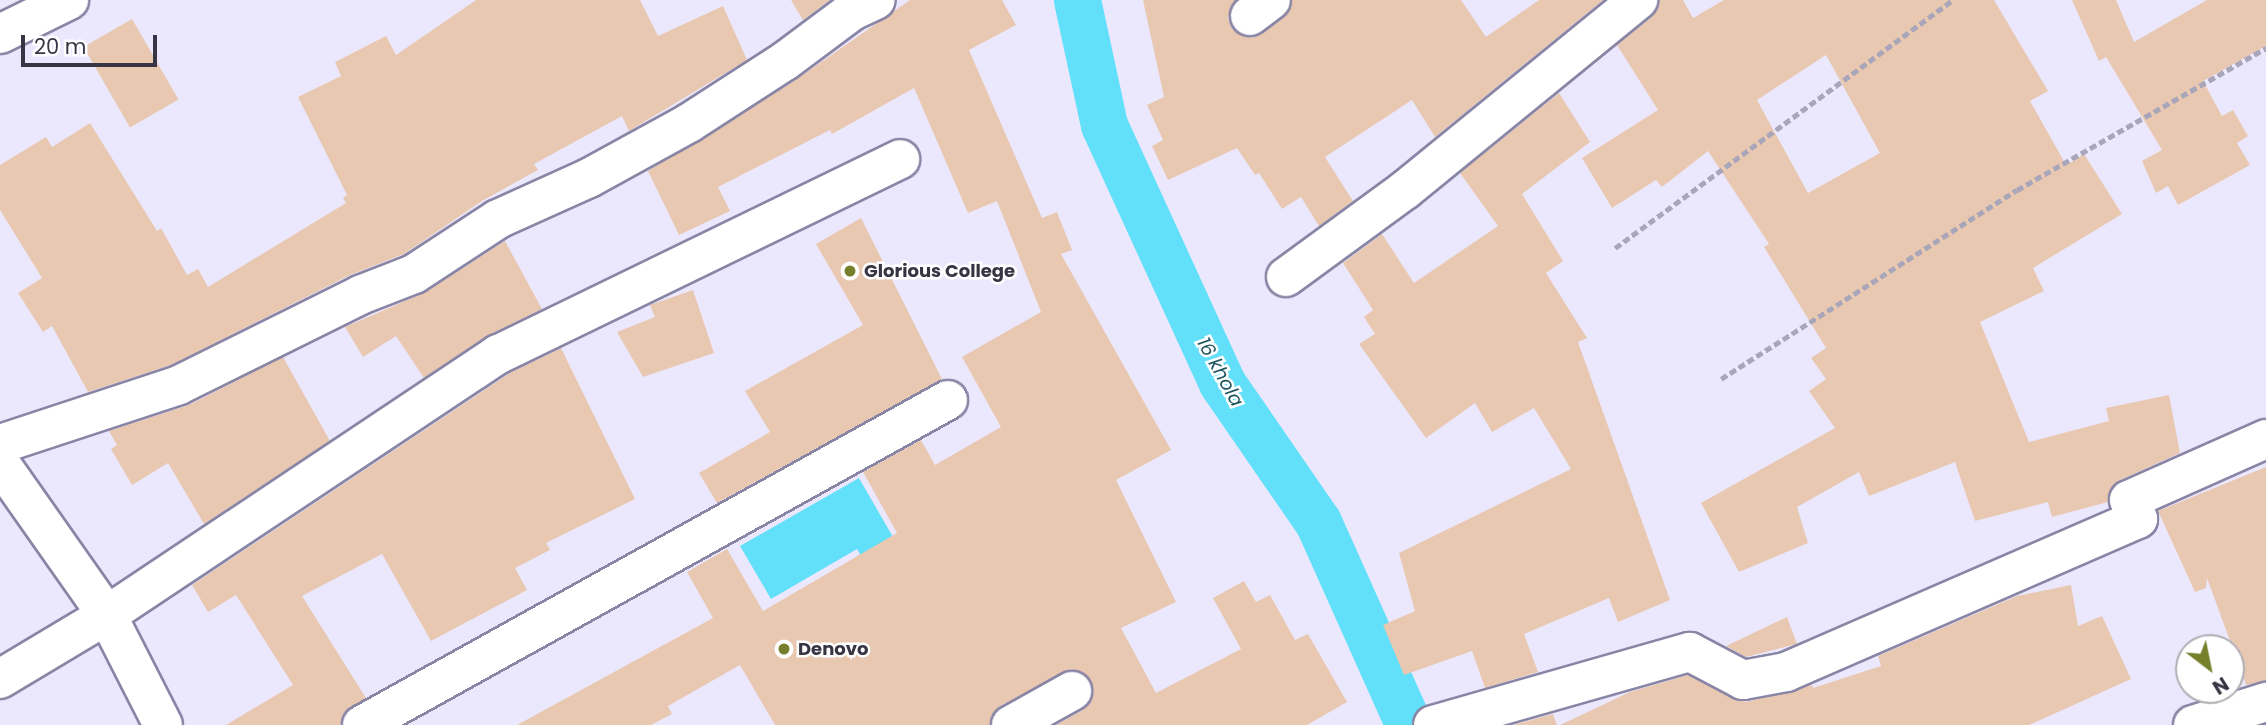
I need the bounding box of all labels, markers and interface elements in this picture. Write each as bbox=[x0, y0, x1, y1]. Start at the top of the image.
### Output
scale bar bbox=[24, 21, 161, 65]
text: 20 m bbox=[34, 32, 87, 61]
place label: Glorious College bbox=[864, 260, 1015, 282]
marker: Glorious College bbox=[842, 263, 858, 279]
water label: 16 khola bbox=[1192, 333, 1248, 411]
north arrow bbox=[2175, 634, 2245, 704]
place label: Denovo bbox=[798, 638, 869, 660]
marker: Denovo bbox=[776, 641, 792, 657]
text: N bbox=[2207, 670, 2234, 701]

